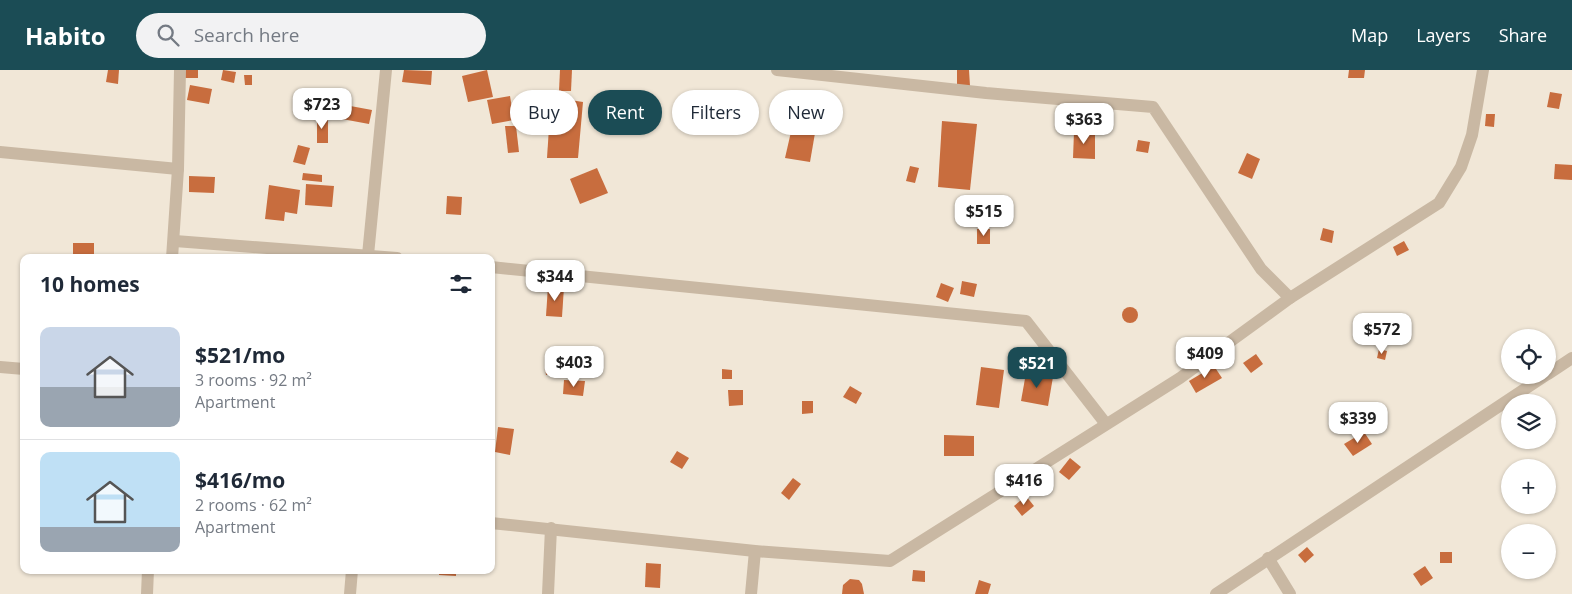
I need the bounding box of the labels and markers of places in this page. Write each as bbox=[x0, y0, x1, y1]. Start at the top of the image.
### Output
pin: $723 bbox=[292, 88, 352, 130]
pin: $363 bbox=[1054, 102, 1114, 145]
pin: $515 bbox=[954, 194, 1014, 237]
pin: $344 bbox=[525, 260, 585, 302]
pin: $572 bbox=[1352, 312, 1412, 355]
pin: $409 bbox=[1175, 336, 1235, 379]
pin: $403 bbox=[544, 346, 604, 388]
pin: $521 bbox=[1007, 346, 1067, 389]
pin: $339 bbox=[1328, 402, 1388, 444]
pin: $416 bbox=[994, 464, 1054, 506]

